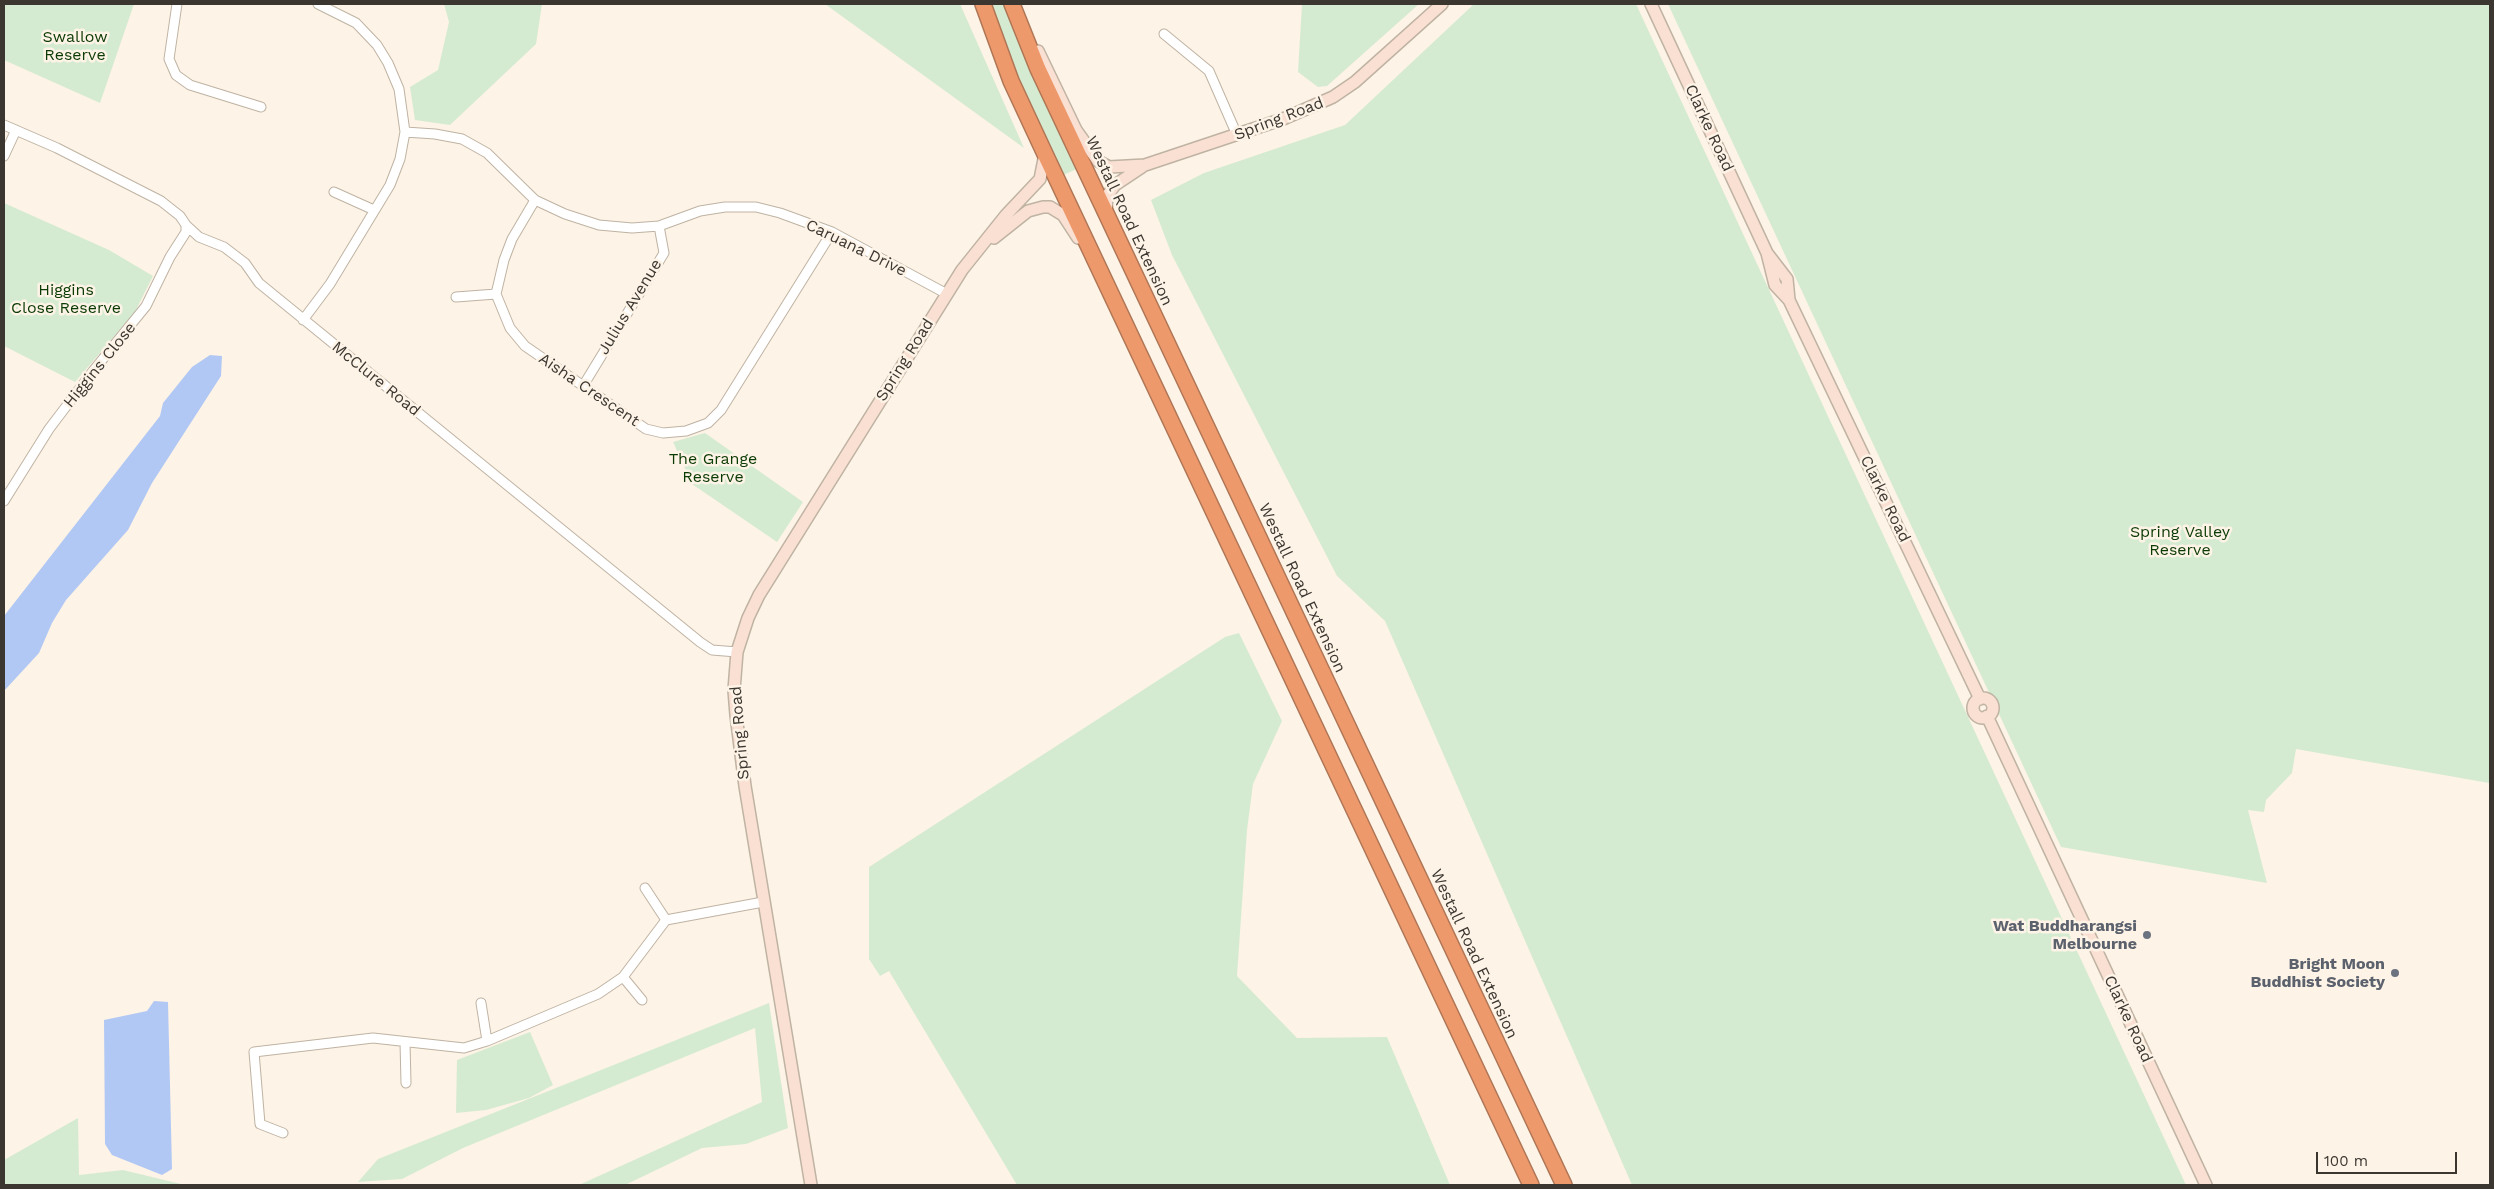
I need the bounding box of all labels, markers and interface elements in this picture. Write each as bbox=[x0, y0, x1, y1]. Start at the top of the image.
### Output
park label: Swallow Reserve bbox=[42, 27, 108, 65]
street label: Clarke Road bbox=[1680, 81, 1738, 175]
street label: Spring Road bbox=[1232, 93, 1326, 145]
street label: Westall Road Extension bbox=[1081, 133, 1177, 309]
street label: Caruana Drive bbox=[802, 215, 910, 281]
street label: Julius Avenue bbox=[594, 256, 666, 358]
park label: Higgins Close Reserve bbox=[11, 280, 121, 318]
street label: Spring Road bbox=[872, 315, 938, 405]
street label: Higgins Close bbox=[60, 318, 140, 412]
street label: McClure Road bbox=[328, 338, 424, 420]
street label: Aisha Crescent bbox=[535, 349, 643, 431]
park label: The Grange Reserve bbox=[669, 449, 757, 487]
street label: Clarke Road bbox=[1856, 453, 1914, 545]
street label: Westall Road Extension bbox=[1254, 500, 1350, 676]
park label: Spring Valley Reserve bbox=[2130, 522, 2230, 560]
street label: Spring Road bbox=[726, 685, 754, 781]
street label: Westall Road Extension bbox=[1426, 866, 1522, 1042]
place label: Wat Buddharangsi Melbourne bbox=[1993, 916, 2137, 954]
marker: Wat Buddharangsi Melbourne bbox=[2141, 929, 2153, 941]
place label: Bright Moon Buddhist Society bbox=[2251, 954, 2385, 992]
marker: Bright Moon Buddhist Society bbox=[2389, 967, 2401, 979]
street label: Clarke Road bbox=[2099, 972, 2157, 1066]
scale bar bbox=[2319, 1142, 2460, 1174]
text: 100 m bbox=[2324, 1152, 2368, 1170]

